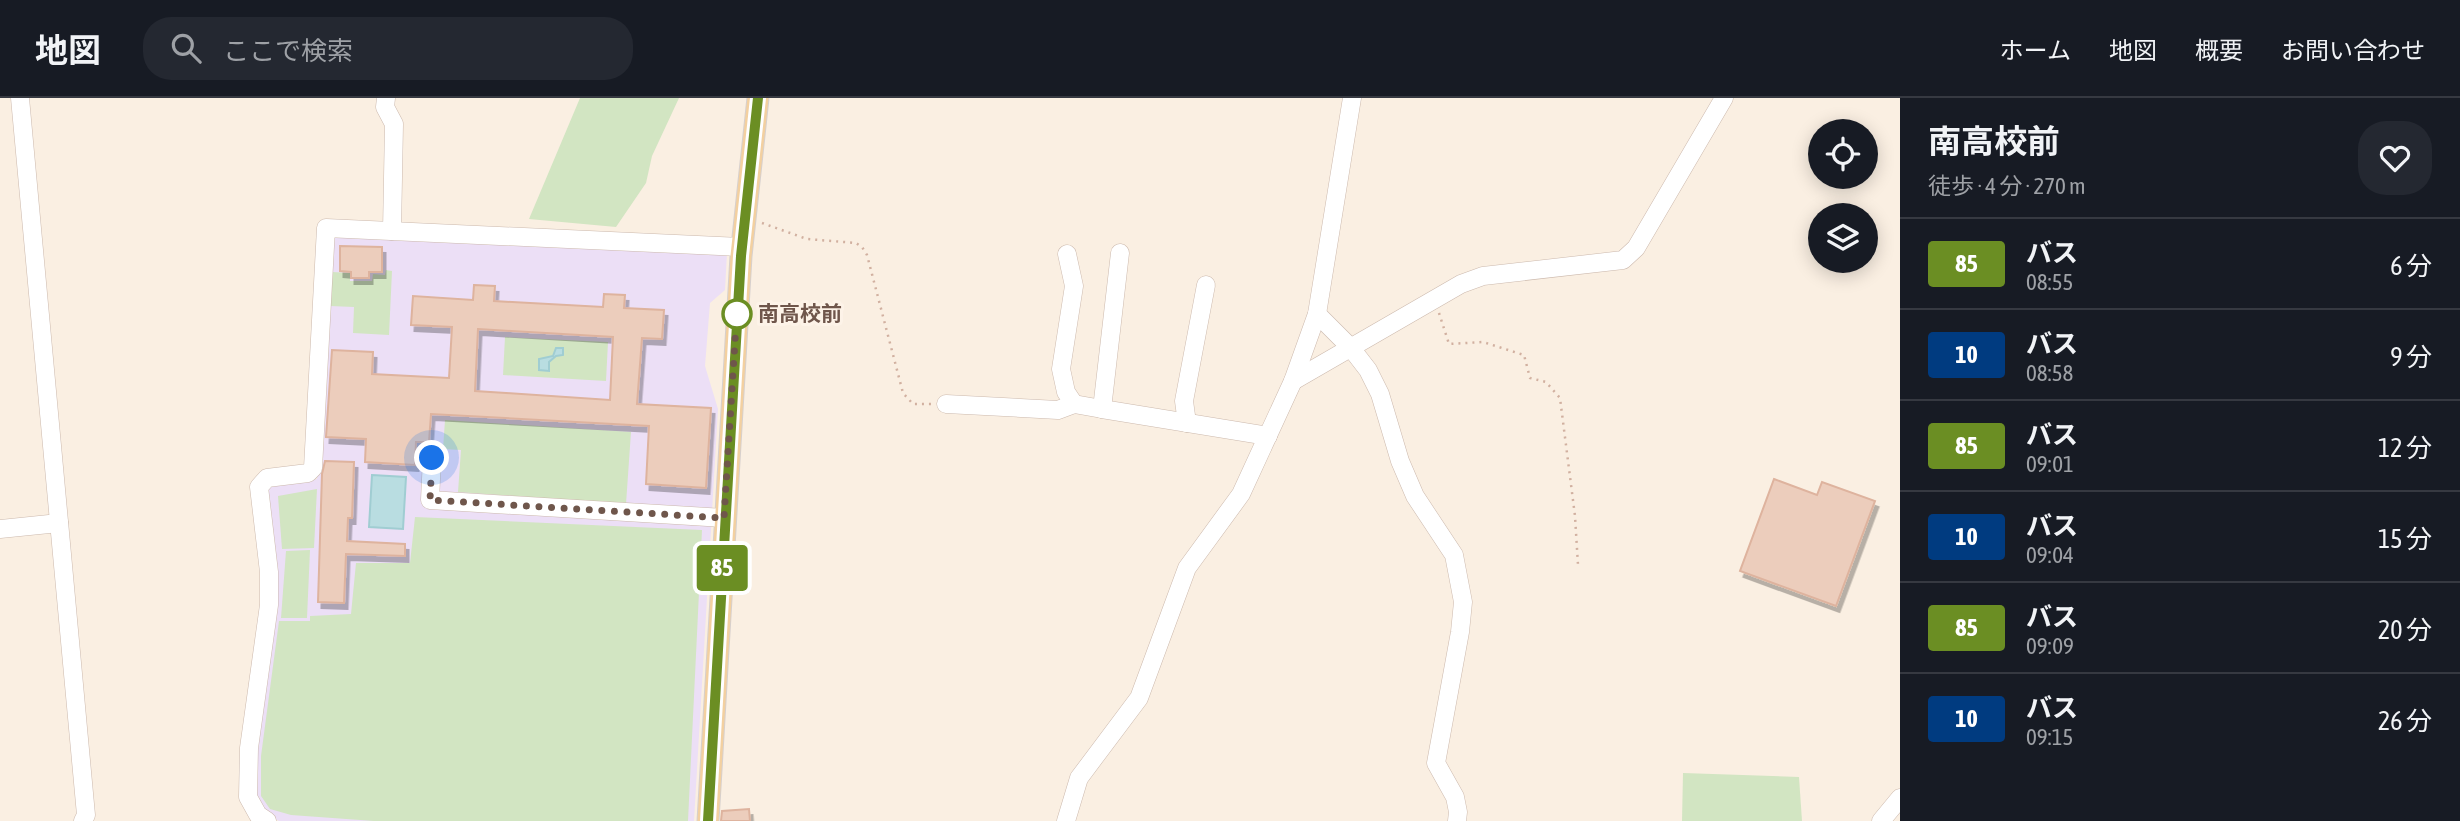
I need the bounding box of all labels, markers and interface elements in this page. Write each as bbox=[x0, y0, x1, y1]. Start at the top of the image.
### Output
search box bbox=[143, 17, 633, 80]
icon: search bbox=[167, 29, 205, 67]
text: 地図 bbox=[35, 31, 101, 69]
text: ここで検索 bbox=[223, 36, 353, 66]
text: ホーム bbox=[2000, 37, 2071, 64]
text: 地図 bbox=[2109, 37, 2157, 64]
text: 概要 bbox=[2195, 37, 2243, 64]
text: お問い合わせ bbox=[2281, 37, 2425, 64]
map controls bbox=[1808, 119, 1878, 273]
button: locate bbox=[1808, 119, 1878, 189]
button: heart bbox=[2358, 121, 2432, 195]
text: 南高校前 bbox=[1928, 122, 2060, 160]
text: 徒歩 · 4 分 · 270 m bbox=[1928, 173, 2086, 199]
button: layers bbox=[1808, 203, 1878, 273]
text: バス bbox=[2026, 238, 2078, 268]
text: 85 bbox=[1955, 250, 1978, 277]
text: 6 分 bbox=[2390, 251, 2432, 281]
text: 08:55 bbox=[2026, 269, 2073, 295]
marker: 南高校前 bbox=[722, 299, 752, 329]
place label: 南高校前 bbox=[758, 301, 842, 325]
text: バス bbox=[2026, 329, 2078, 359]
text: 10 bbox=[1955, 341, 1978, 368]
text: 9 分 bbox=[2390, 342, 2432, 372]
text: 08:58 bbox=[2026, 360, 2073, 386]
text: バス bbox=[2026, 420, 2078, 450]
text: 85 bbox=[1955, 432, 1978, 459]
text: 12 分 bbox=[2378, 433, 2432, 463]
your location bbox=[414, 440, 449, 475]
text: 09:01 bbox=[2026, 451, 2074, 477]
text: バス bbox=[2026, 511, 2078, 541]
text: 10 bbox=[1955, 523, 1978, 550]
text: 15 分 bbox=[2378, 524, 2432, 554]
text: 09:04 bbox=[2026, 542, 2074, 568]
line badge: 85 bbox=[690, 545, 754, 591]
text: 85 bbox=[711, 554, 733, 581]
text: バス bbox=[2026, 602, 2078, 632]
text: 85 bbox=[1955, 614, 1978, 641]
text: 20 分 bbox=[2378, 615, 2432, 645]
text: 09:09 bbox=[2026, 633, 2074, 659]
text: バス bbox=[2026, 693, 2078, 723]
text: 10 bbox=[1955, 705, 1978, 732]
text: 26 分 bbox=[2378, 706, 2432, 736]
text: 09:15 bbox=[2026, 724, 2073, 750]

